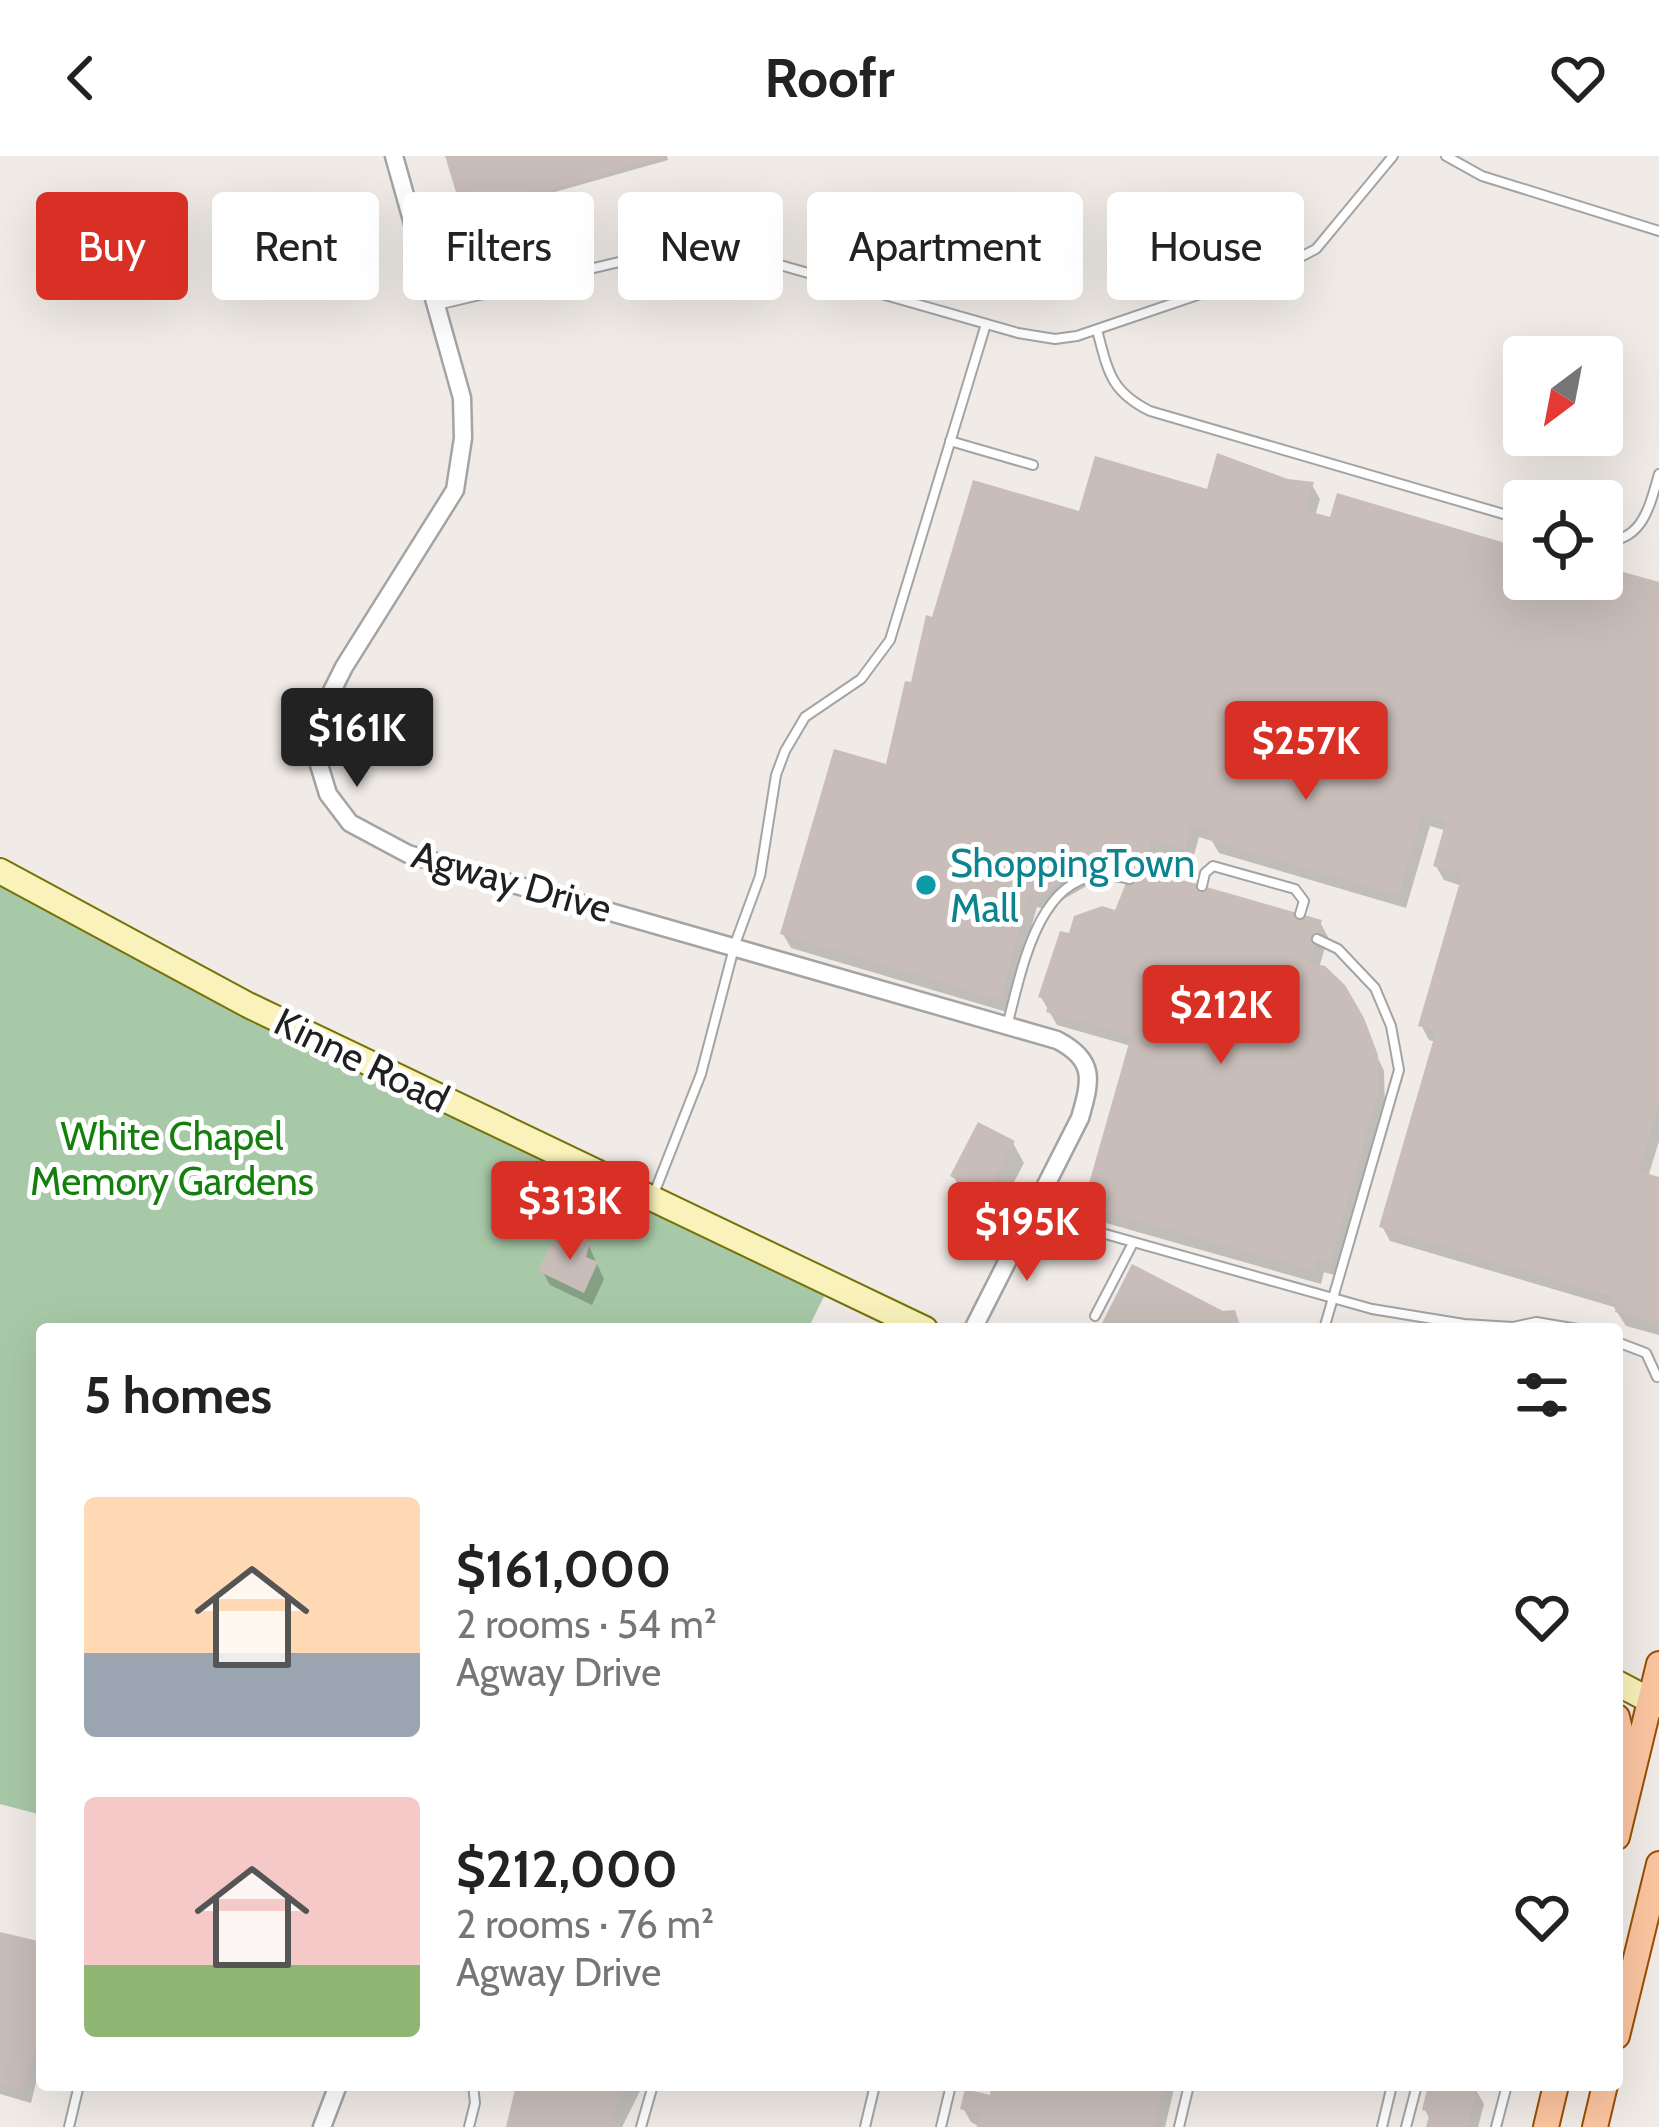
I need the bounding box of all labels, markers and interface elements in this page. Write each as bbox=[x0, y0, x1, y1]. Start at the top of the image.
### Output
icon: back bbox=[48, 45, 114, 111]
text: Roofr bbox=[764, 45, 895, 111]
icon: heart bbox=[1545, 45, 1611, 111]
chip: Buy bbox=[36, 192, 188, 300]
chip: Rent bbox=[212, 192, 379, 300]
chip: Filters bbox=[403, 192, 594, 300]
chip: New bbox=[618, 192, 783, 300]
chip: Apartment bbox=[807, 192, 1083, 300]
chip: House bbox=[1107, 192, 1304, 300]
north arrow bbox=[1503, 336, 1623, 456]
map controls bbox=[1503, 336, 1623, 600]
button: locate bbox=[1503, 480, 1623, 600]
pin: $161K bbox=[273, 688, 441, 790]
pin: $257K bbox=[1222, 701, 1390, 803]
text: $161K bbox=[308, 703, 406, 751]
text: $257K bbox=[1252, 716, 1360, 764]
street label: Agway Drive bbox=[407, 830, 617, 932]
place label: ShoppingTown Mall bbox=[950, 839, 1195, 932]
marker: ShoppingTown Mall bbox=[913, 872, 939, 898]
pin: $212K bbox=[1137, 965, 1305, 1067]
text: $212K bbox=[1170, 980, 1272, 1028]
street label: Kinne Road bbox=[267, 997, 457, 1123]
park label: White Chapel Memory Gardens bbox=[30, 1112, 314, 1205]
pin: $313K bbox=[486, 1161, 654, 1263]
text: $313K bbox=[518, 1176, 622, 1224]
pin: $195K bbox=[943, 1182, 1111, 1284]
text: $195K bbox=[975, 1197, 1079, 1245]
icon: filters bbox=[1509, 1362, 1575, 1428]
text: 5 homes bbox=[84, 1364, 272, 1426]
text: $161,000 bbox=[456, 1538, 671, 1600]
icon: home bbox=[180, 1545, 324, 1689]
icon: heart bbox=[1509, 1584, 1575, 1650]
text: 2 rooms · 54 m² bbox=[456, 1600, 717, 1648]
text: Agway Drive bbox=[456, 1648, 661, 1696]
text: $212,000 bbox=[456, 1838, 678, 1900]
icon: home bbox=[180, 1845, 324, 1989]
icon: heart bbox=[1509, 1884, 1575, 1950]
text: 2 rooms · 76 m² bbox=[456, 1900, 714, 1948]
text: Agway Drive bbox=[456, 1948, 661, 1996]

